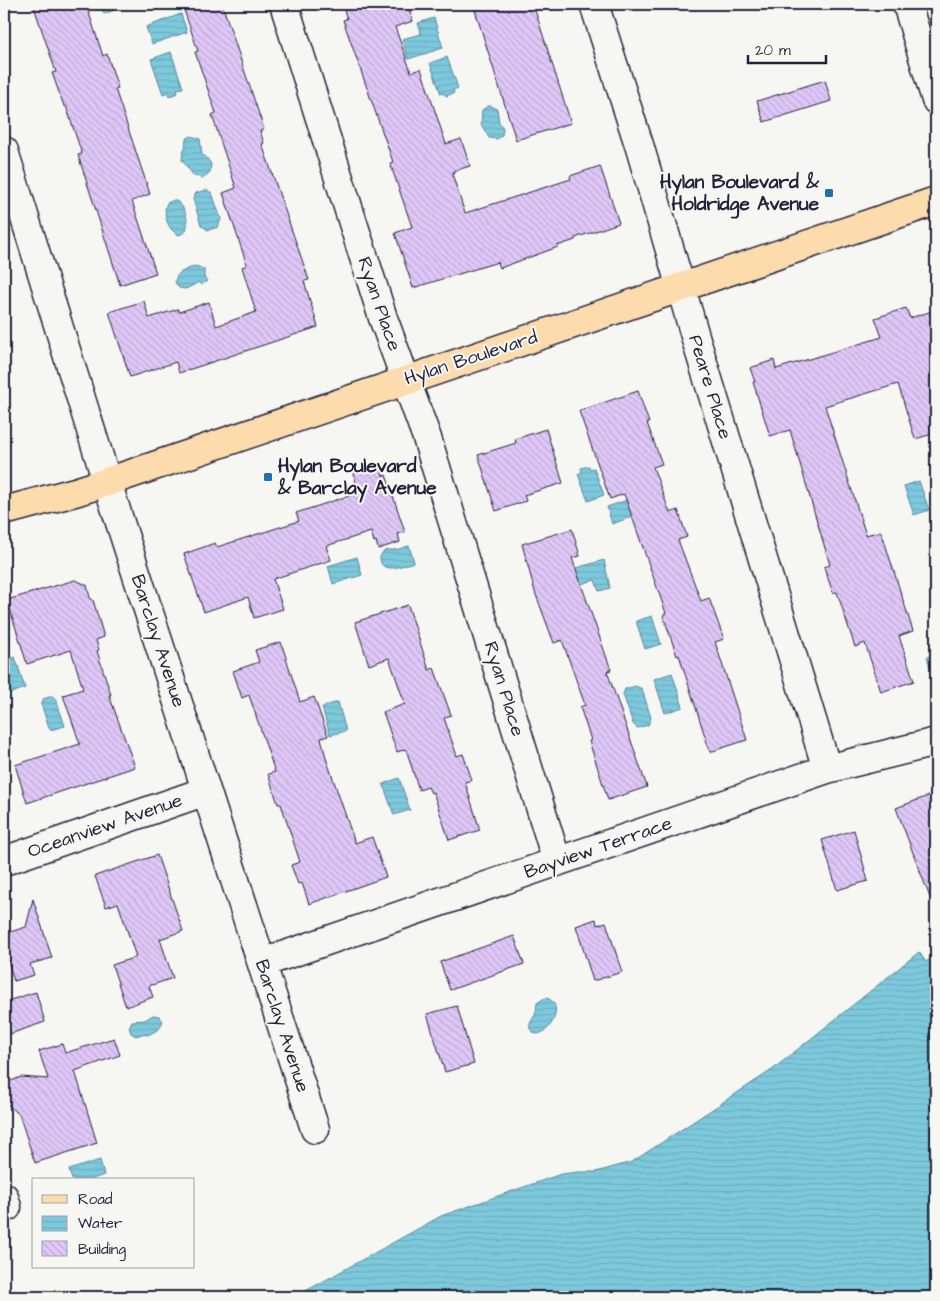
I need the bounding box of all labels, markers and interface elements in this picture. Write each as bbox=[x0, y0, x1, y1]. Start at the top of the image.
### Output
scale bar bbox=[748, 32, 825, 64]
text: 20 m bbox=[755, 40, 791, 61]
place label: Hylan Boulevard & Holdridge Avenue bbox=[660, 169, 820, 219]
marker: Hylan Boulevard & Holdridge Avenue bbox=[823, 187, 835, 199]
street label: Ryan Place bbox=[349, 253, 408, 355]
street label: Hylan Boulevard bbox=[401, 324, 542, 393]
street label: Peare Place bbox=[681, 332, 739, 442]
place label: Hylan Boulevard & Barclay Avenue bbox=[277, 453, 437, 503]
marker: Hylan Boulevard & Barclay Avenue bbox=[262, 471, 274, 483]
street label: Barclay Avenue bbox=[123, 571, 192, 711]
street label: Ryan Place bbox=[476, 638, 531, 740]
street label: Oceanview Avenue bbox=[24, 787, 186, 865]
street label: Bayview Terrace bbox=[520, 810, 676, 887]
street label: Barclay Avenue bbox=[247, 956, 316, 1096]
legend bbox=[32, 1178, 195, 1268]
text: Road bbox=[78, 1189, 113, 1210]
text: Water bbox=[78, 1213, 122, 1234]
text: Building bbox=[78, 1239, 126, 1261]

